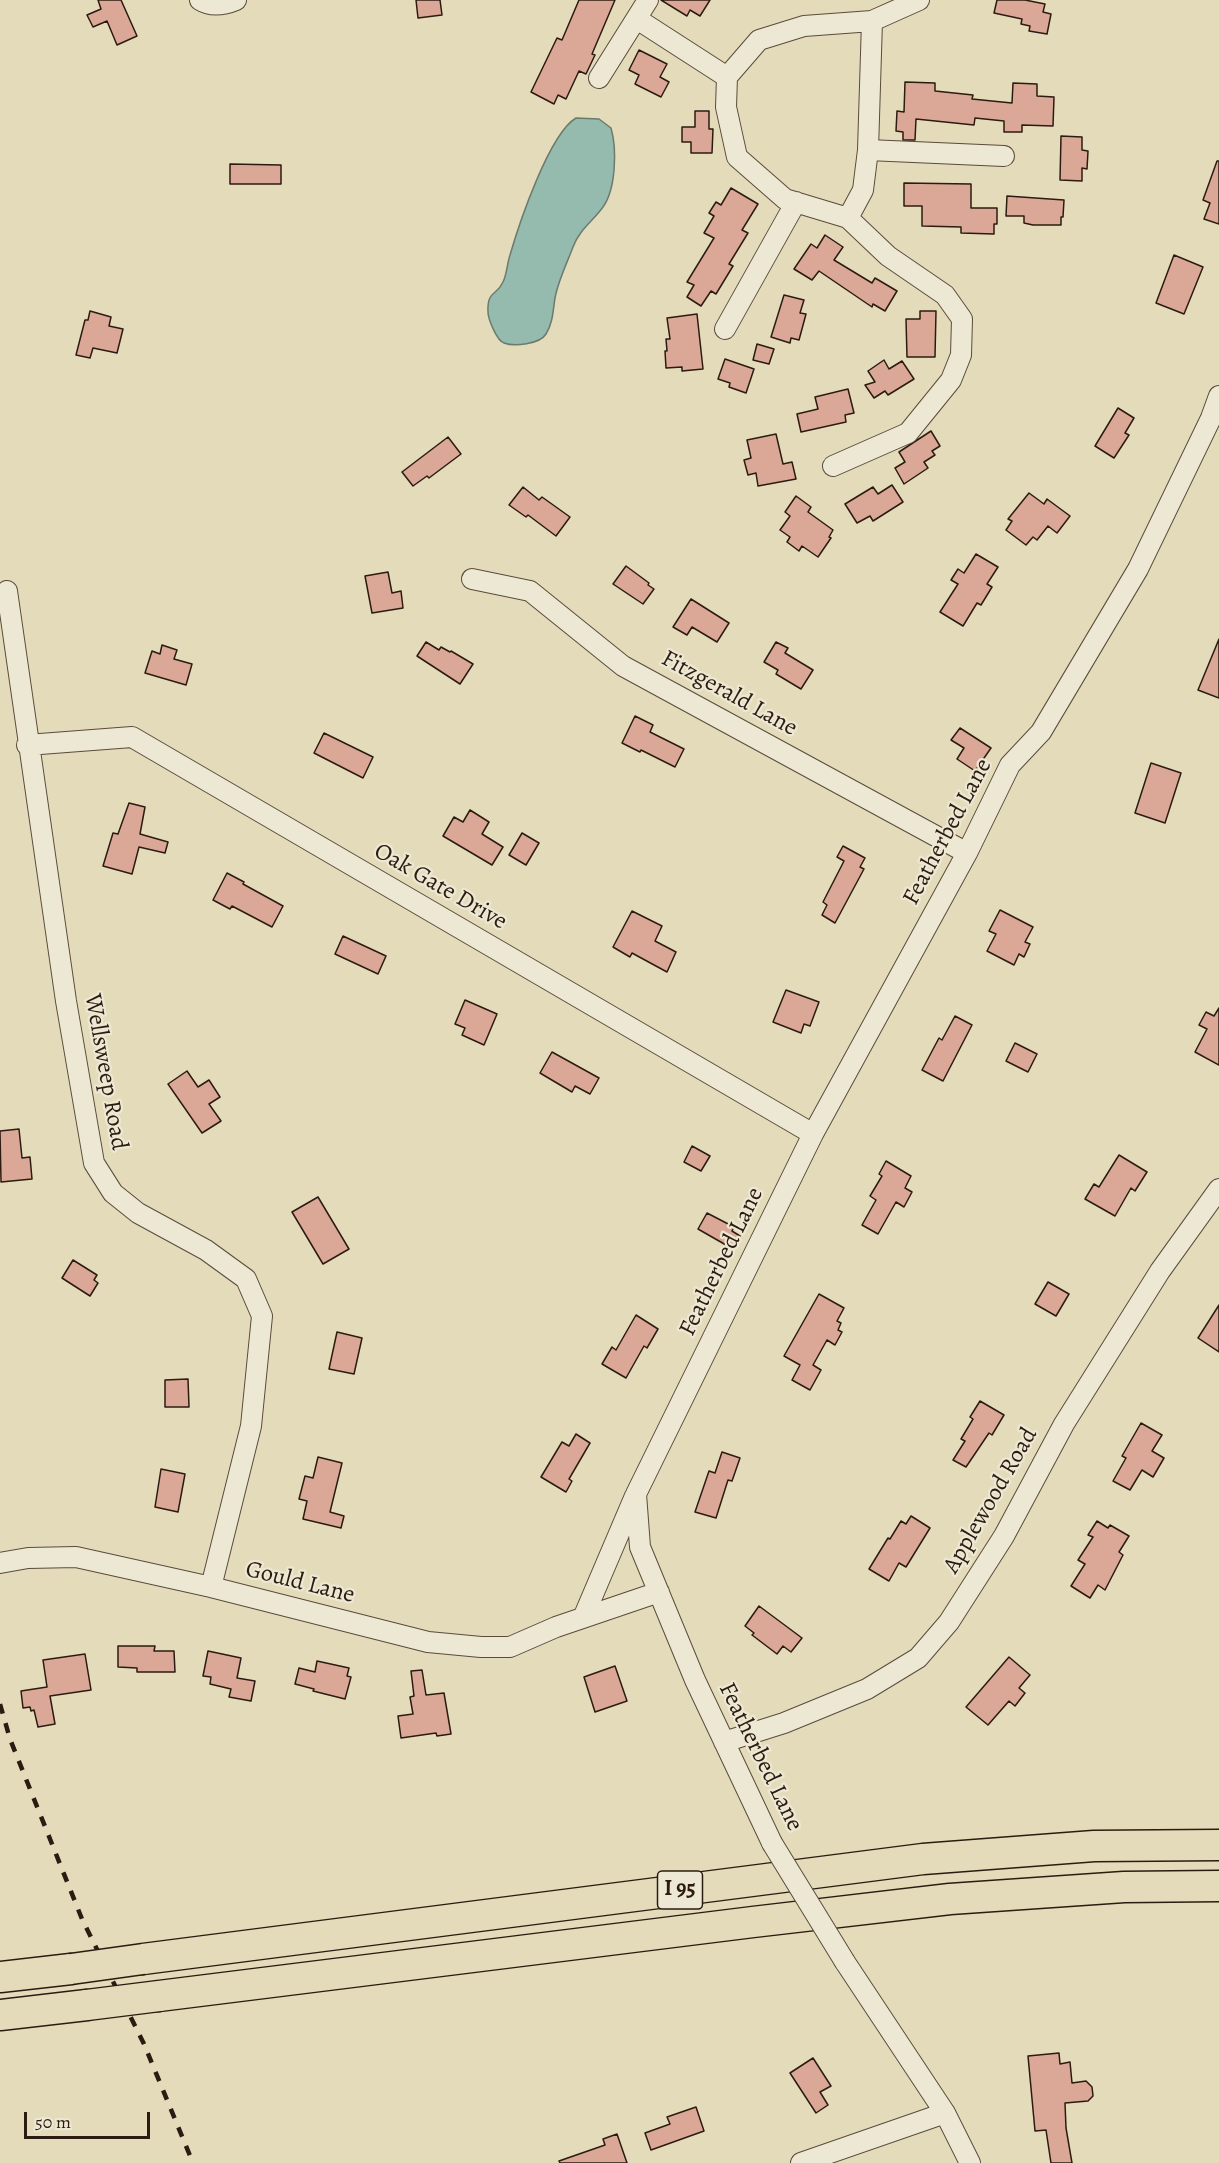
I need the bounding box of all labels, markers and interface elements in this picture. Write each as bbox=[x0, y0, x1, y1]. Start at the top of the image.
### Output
street label: Fitzgerald Lane bbox=[656, 645, 802, 743]
street label: Featherbed Lane bbox=[897, 754, 999, 910]
street label: Oak Gate Drive bbox=[368, 837, 512, 937]
street label: Wellsweep Road bbox=[77, 992, 133, 1152]
street label: Featherbed Lane bbox=[674, 1183, 770, 1341]
street label: Applewood Road bbox=[938, 1423, 1044, 1579]
street label: Gould Lane bbox=[243, 1556, 357, 1610]
street label: Featherbed Lane bbox=[712, 1678, 808, 1836]
road number: I 95 bbox=[658, 1871, 702, 1909]
scale bar bbox=[27, 2100, 153, 2138]
text: 50 m bbox=[35, 2110, 71, 2134]

